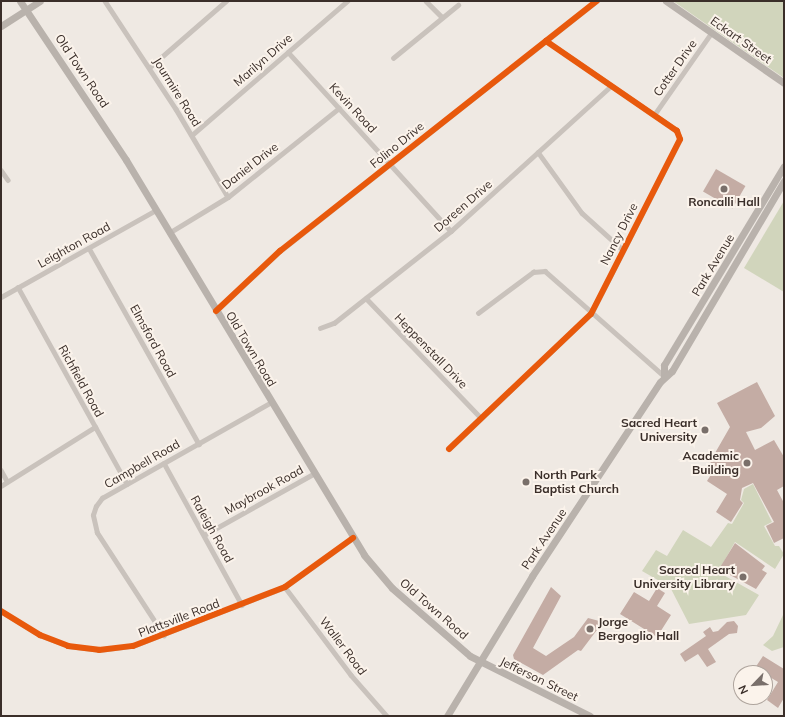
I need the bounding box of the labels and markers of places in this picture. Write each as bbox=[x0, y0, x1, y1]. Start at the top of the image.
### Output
marker: Roncalli Hall bbox=[719, 184, 729, 194]
place label: Roncalli Hall bbox=[688, 195, 760, 209]
place label: Sacred Heart University bbox=[621, 416, 697, 444]
marker: Sacred Heart University bbox=[700, 425, 710, 435]
place label: Academic Building bbox=[683, 449, 739, 477]
marker: Academic Building bbox=[742, 458, 752, 468]
place label: North Park Baptist Church bbox=[534, 468, 619, 496]
marker: North Park Baptist Church bbox=[521, 477, 531, 487]
place label: Sacred Heart University Library bbox=[634, 563, 735, 591]
marker: Sacred Heart University Library bbox=[738, 572, 748, 582]
place label: Jorge Bergoglio Hall bbox=[598, 615, 679, 643]
marker: Jorge Bergoglio Hall bbox=[585, 624, 595, 634]

